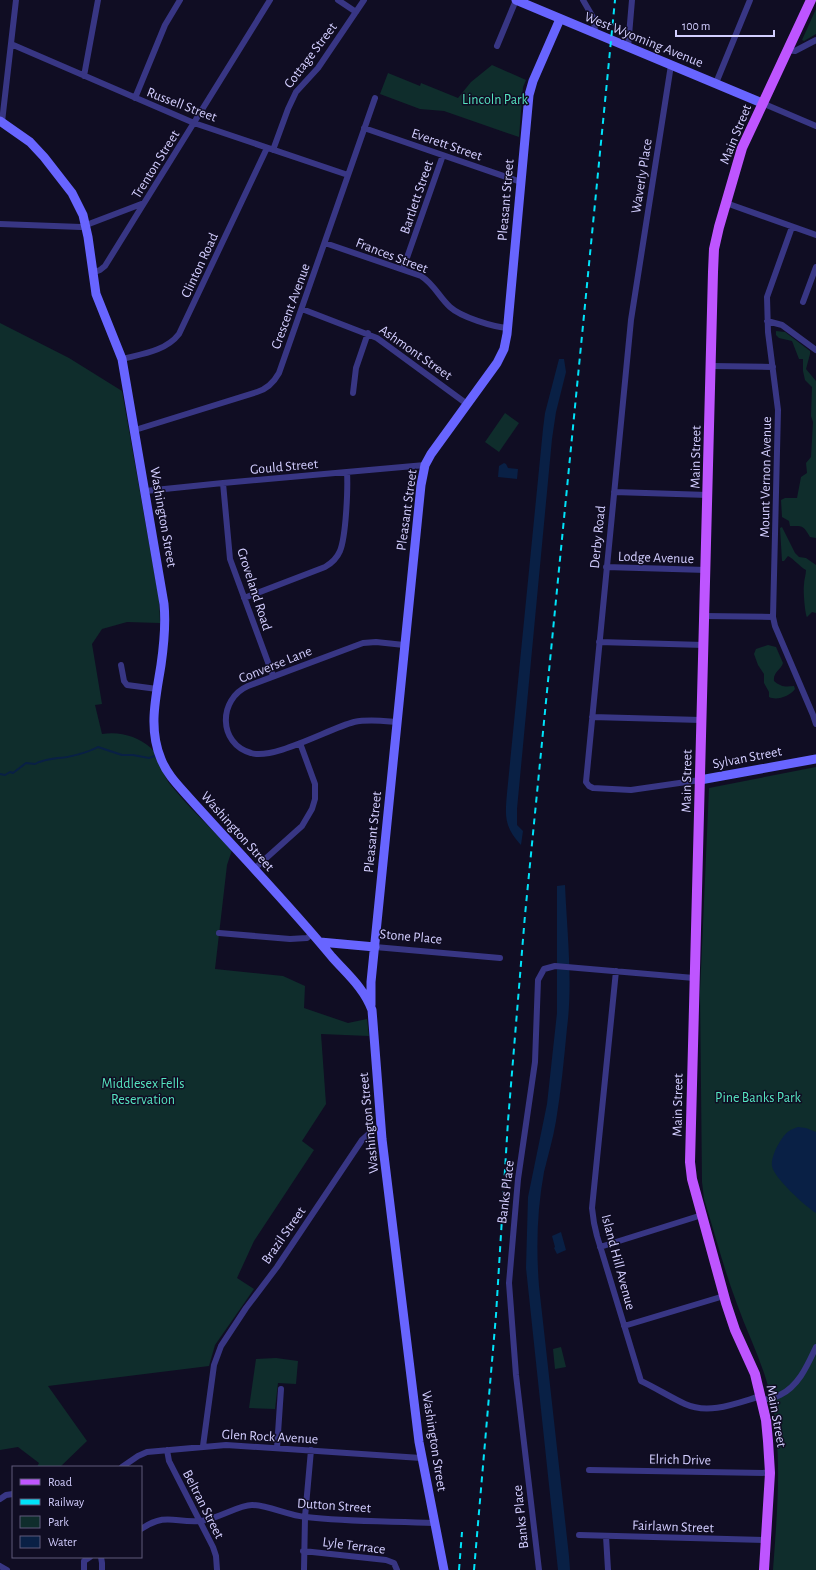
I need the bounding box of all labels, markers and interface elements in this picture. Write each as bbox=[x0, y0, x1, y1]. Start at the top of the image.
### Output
street label: West Wyoming Avenue bbox=[582, 10, 705, 70]
scale bar bbox=[676, 12, 774, 38]
street label: Cottage Street bbox=[282, 20, 340, 91]
text: 100 m bbox=[682, 20, 710, 32]
street label: Russell Street bbox=[145, 85, 219, 125]
park label: Lincoln Park bbox=[462, 93, 529, 107]
street label: Main Street bbox=[718, 102, 754, 166]
street label: Everett Street bbox=[410, 126, 484, 164]
street label: Trenton Street bbox=[129, 127, 183, 201]
street label: Waverly Place bbox=[629, 138, 655, 215]
street label: Bartlett Street bbox=[398, 158, 436, 236]
street label: Pleasant Street bbox=[495, 158, 517, 242]
street label: Clinton Road bbox=[179, 231, 221, 300]
street label: Frances Street bbox=[354, 236, 430, 276]
street label: Crescent Avenue bbox=[269, 262, 313, 351]
street label: Ashmont Street bbox=[376, 323, 455, 383]
street label: Mount Vernon Avenue bbox=[758, 416, 774, 538]
street label: Main Street bbox=[688, 425, 704, 489]
street label: Gould Street bbox=[250, 457, 319, 477]
street label: Washington Street bbox=[147, 466, 179, 569]
street label: Pleasant Street bbox=[394, 468, 420, 552]
street label: Derby Road bbox=[588, 505, 608, 569]
street label: Groveland Road bbox=[234, 546, 274, 632]
street label: Lodge Avenue bbox=[618, 550, 694, 566]
street label: Converse Lane bbox=[237, 644, 314, 686]
street label: Sylvan Street bbox=[711, 744, 784, 772]
street label: Main Street bbox=[679, 749, 695, 813]
street label: Washington Street bbox=[198, 789, 277, 874]
street label: Pleasant Street bbox=[362, 790, 384, 874]
street label: Stone Place bbox=[379, 927, 443, 947]
street label: Washington Street bbox=[357, 1071, 381, 1174]
street label: Main Street bbox=[670, 1073, 686, 1137]
park label: Middlesex Fells Reservation bbox=[101, 1077, 185, 1107]
park label: Pine Banks Park bbox=[715, 1091, 801, 1105]
street label: Banks Place bbox=[495, 1160, 517, 1225]
street label: Brazil Street bbox=[259, 1204, 309, 1267]
street label: Island Hill Avenue bbox=[599, 1213, 638, 1312]
street label: Main Street bbox=[764, 1384, 788, 1449]
street label: Washington Street bbox=[419, 1390, 449, 1493]
street label: Glen Rock Avenue bbox=[221, 1427, 319, 1447]
street label: Elrich Drive bbox=[649, 1452, 711, 1468]
legend bbox=[12, 1466, 142, 1558]
street label: Beltran Street bbox=[180, 1468, 227, 1541]
text: Road bbox=[48, 1476, 72, 1488]
street label: Banks Place bbox=[511, 1484, 531, 1549]
text: Railway bbox=[48, 1496, 84, 1509]
street label: Dutton Street bbox=[296, 1496, 372, 1516]
text: Park bbox=[48, 1516, 69, 1528]
street label: Fairlawn Street bbox=[632, 1519, 715, 1535]
street label: Lyle Terrace bbox=[322, 1535, 386, 1557]
text: Water bbox=[48, 1536, 77, 1548]

